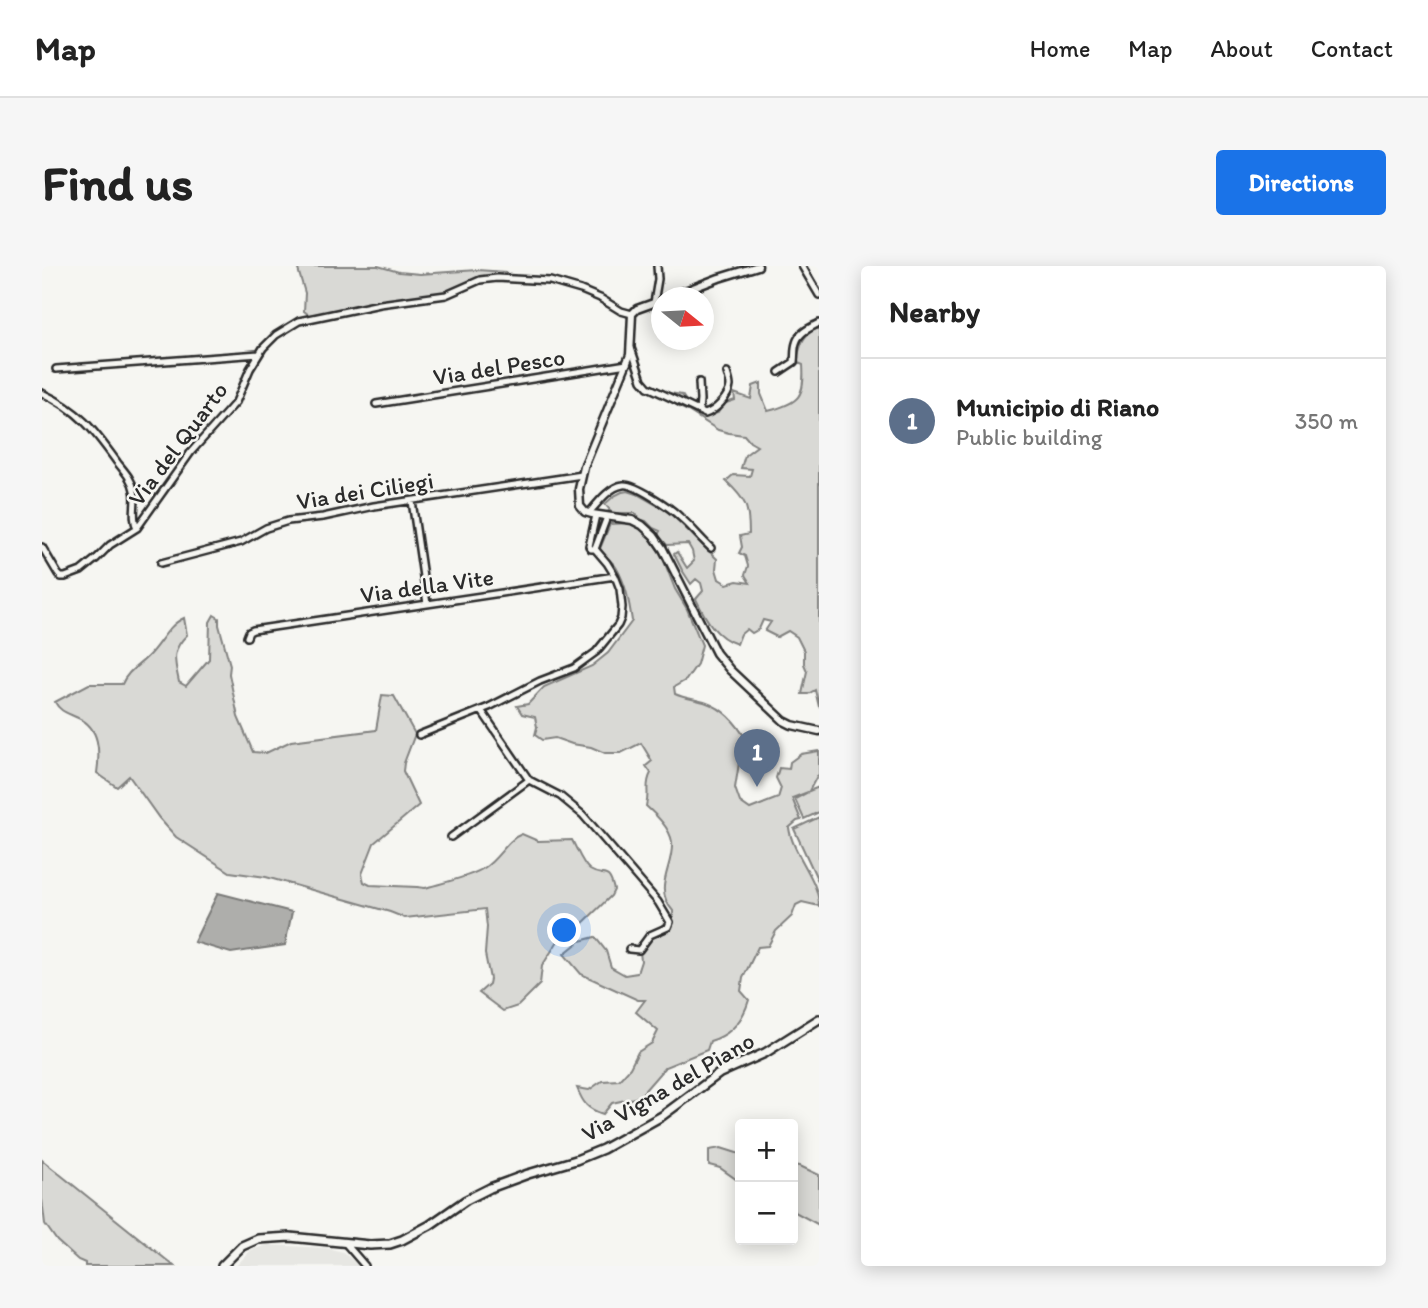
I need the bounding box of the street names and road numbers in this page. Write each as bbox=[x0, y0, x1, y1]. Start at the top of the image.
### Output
street label: Via del Pesco bbox=[431, 342, 567, 391]
street label: Via del Quarto bbox=[122, 376, 234, 511]
street label: Via dei Ciliegi bbox=[294, 465, 435, 516]
street label: Via della Vite bbox=[358, 562, 496, 609]
street label: Via Vigna del Piano bbox=[576, 1025, 759, 1148]

